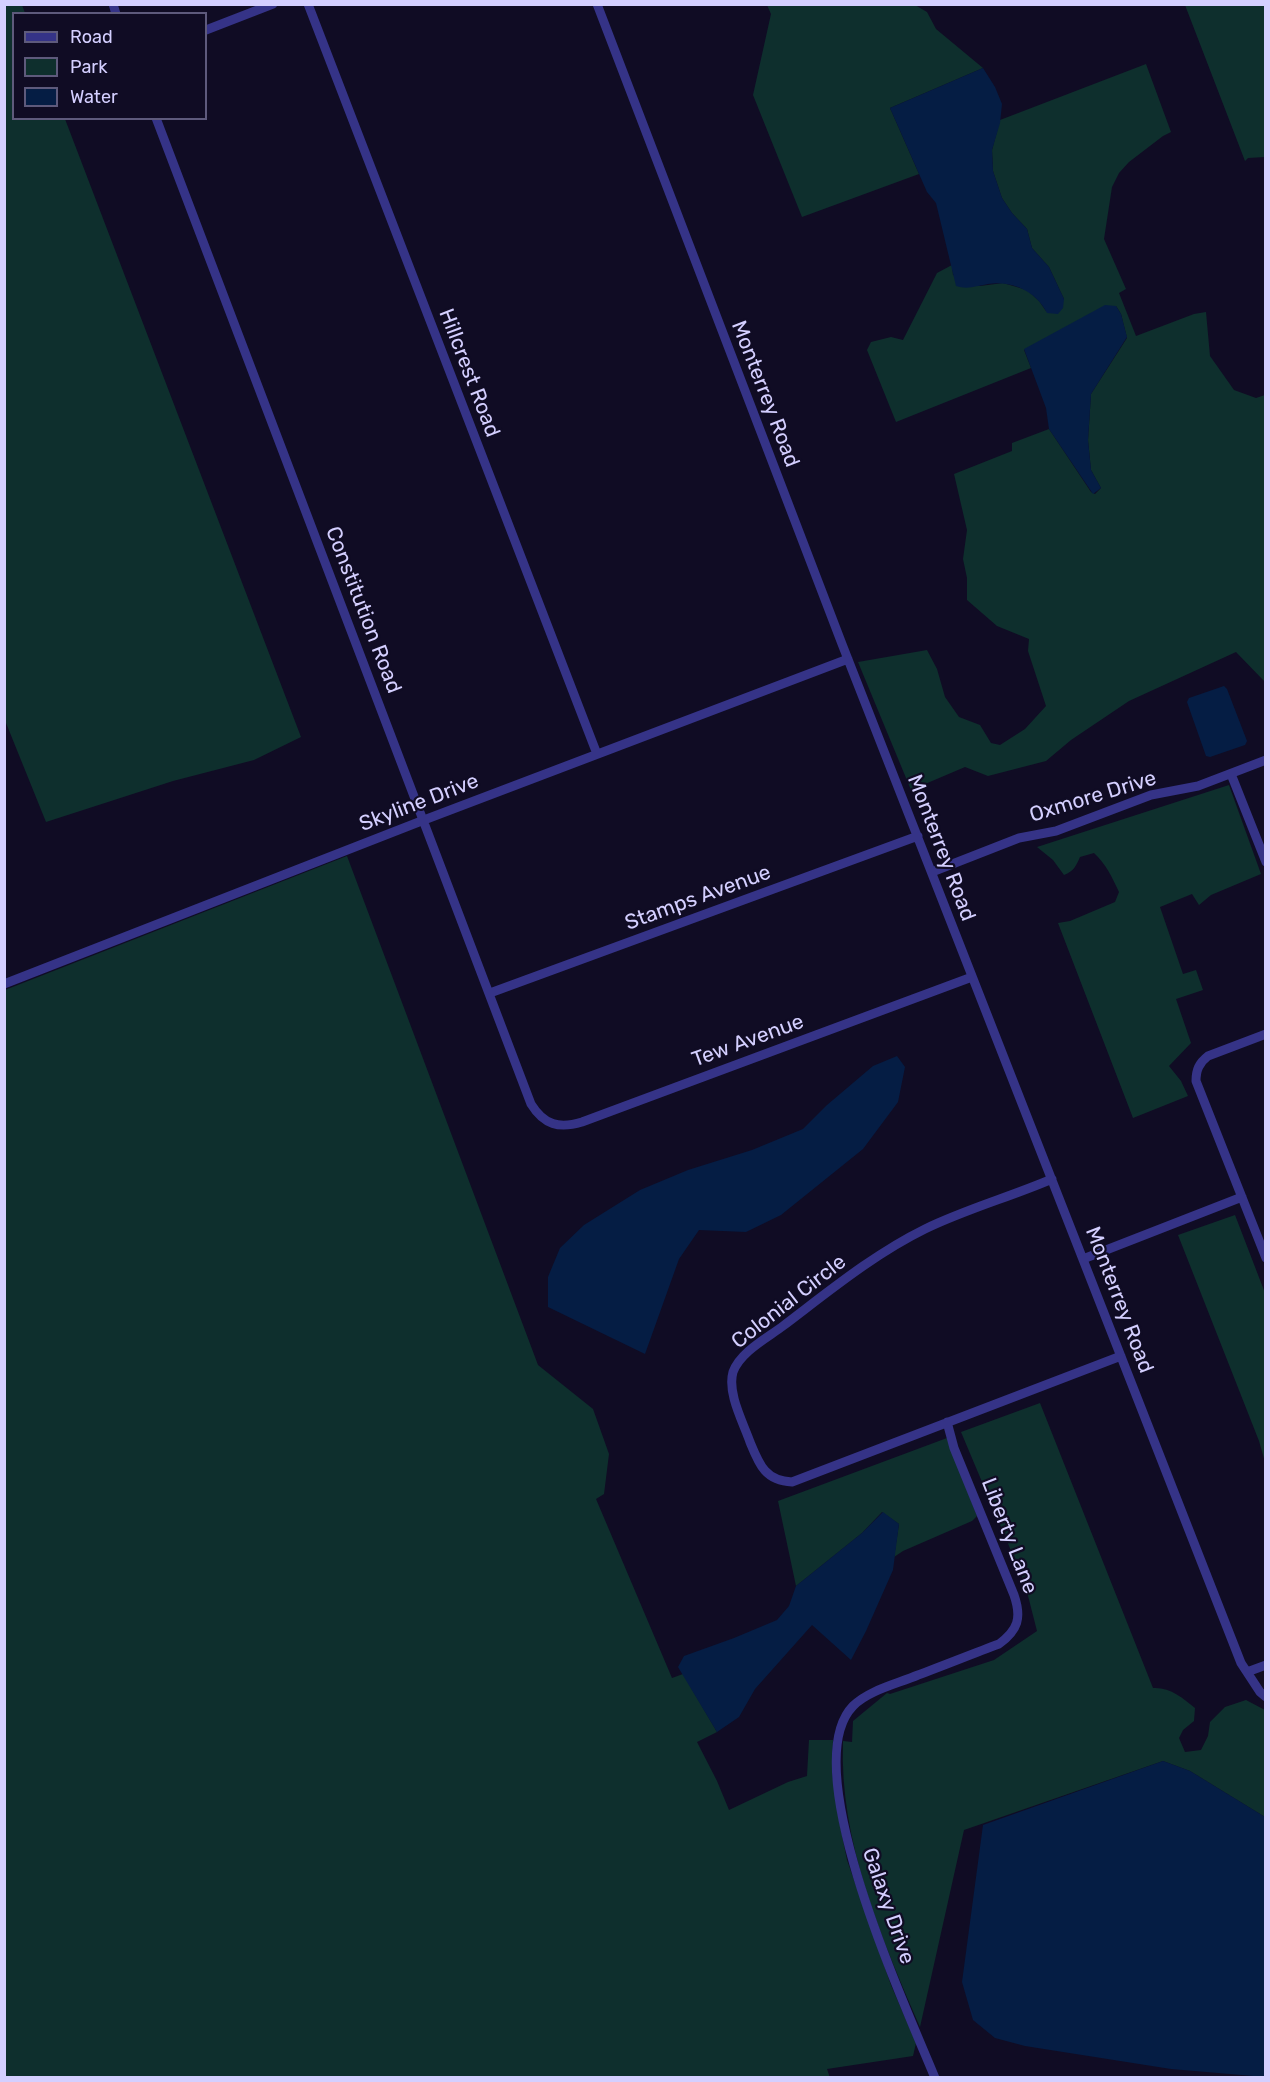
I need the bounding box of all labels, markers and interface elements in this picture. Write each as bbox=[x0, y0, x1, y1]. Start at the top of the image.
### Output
legend bbox=[12, 12, 207, 120]
text: Road bbox=[70, 26, 113, 48]
text: Park bbox=[70, 56, 107, 78]
text: Water bbox=[70, 86, 118, 108]
street label: Hillcrest Road bbox=[433, 305, 505, 441]
street label: Monterrey Road bbox=[725, 317, 805, 471]
street label: Constitution Road bbox=[320, 523, 406, 697]
street label: Oxmore Drive bbox=[1026, 766, 1160, 828]
street label: Skyline Drive bbox=[356, 769, 482, 837]
street label: Monterrey Road bbox=[901, 771, 981, 925]
street label: Stamps Avenue bbox=[622, 860, 774, 936]
street label: Tew Avenue bbox=[689, 1009, 807, 1073]
street label: Monterrey Road bbox=[1079, 1223, 1159, 1377]
street label: Colonial Circle bbox=[727, 1250, 851, 1354]
street label: Liberty Lane bbox=[975, 1475, 1043, 1597]
street label: Galaxy Drive bbox=[856, 1845, 920, 1967]

